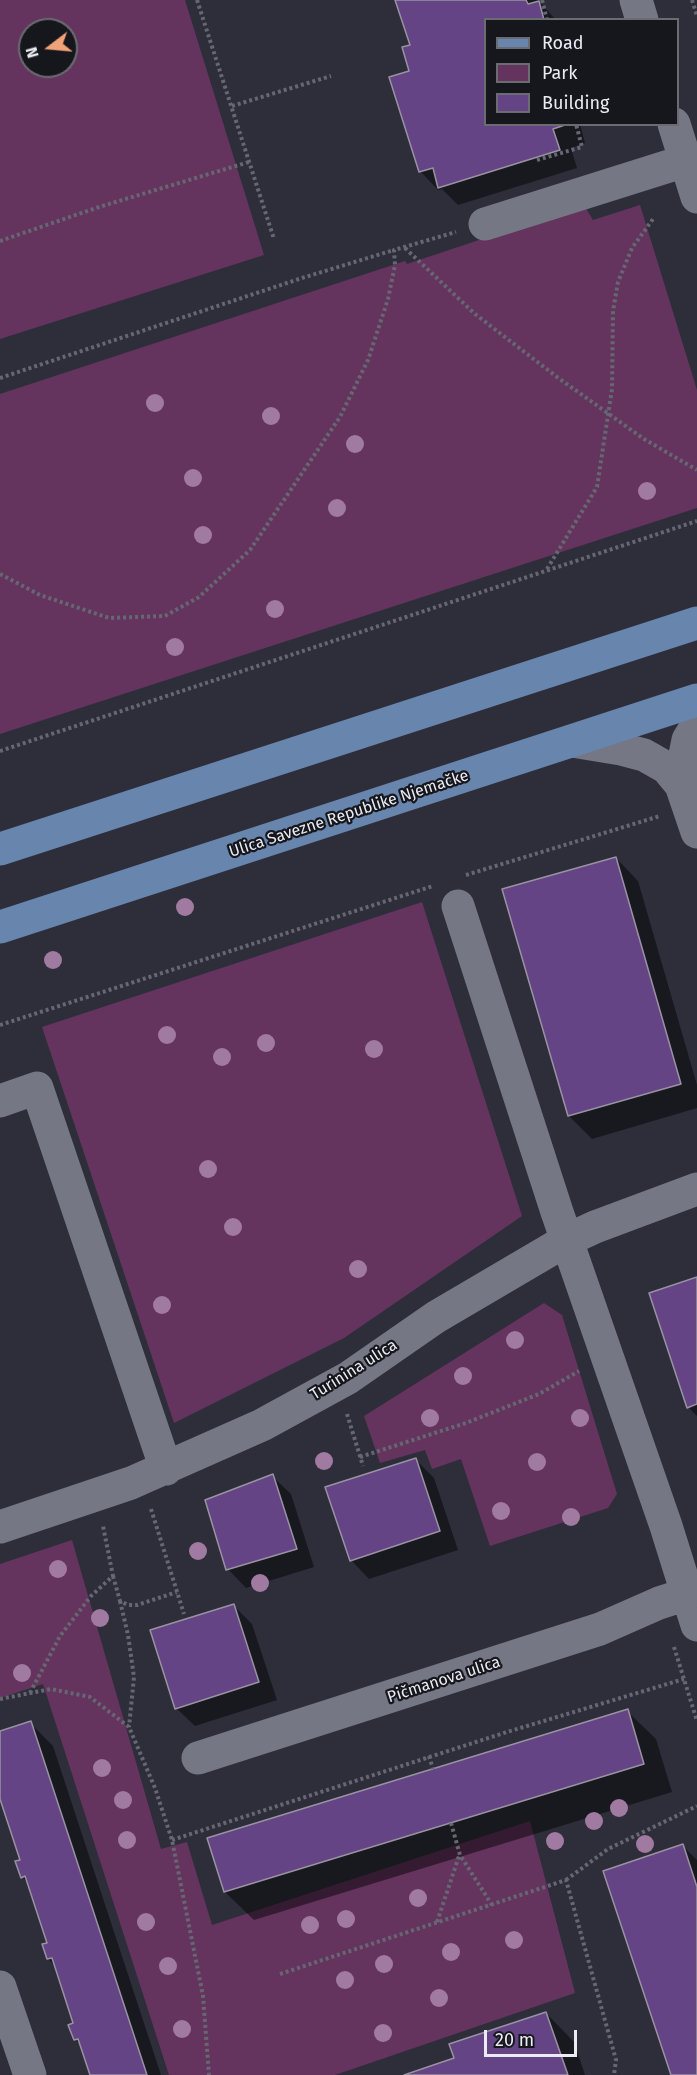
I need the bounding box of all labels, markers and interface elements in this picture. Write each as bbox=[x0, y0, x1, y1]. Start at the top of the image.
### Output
north arrow bbox=[18, 18, 78, 78]
legend bbox=[484, 18, 679, 126]
text: Road bbox=[542, 32, 584, 54]
text: N bbox=[22, 45, 43, 60]
text: Park bbox=[542, 62, 577, 84]
text: Building bbox=[542, 92, 609, 114]
street label: Ulica Savezne Republike Njemačke bbox=[227, 766, 471, 862]
street label: Turinina ulica bbox=[307, 1336, 401, 1404]
street label: Pičmanova ulica bbox=[385, 1653, 503, 1707]
scale bar bbox=[487, 2018, 580, 2056]
text: 20 m bbox=[495, 2029, 534, 2051]

